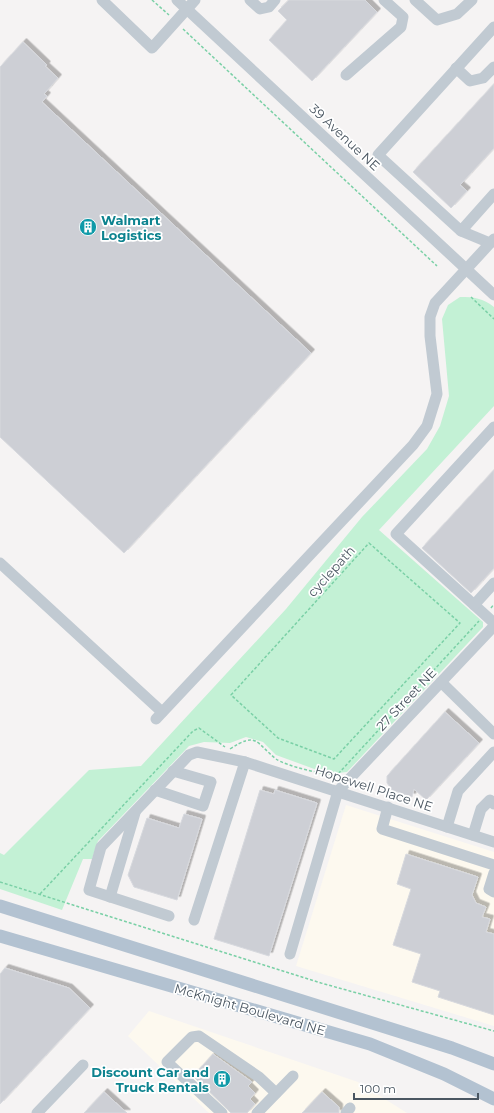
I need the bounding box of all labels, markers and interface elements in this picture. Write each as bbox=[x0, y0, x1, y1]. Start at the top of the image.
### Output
street label: 39 Avenue NE bbox=[306, 100, 384, 174]
place label: Walmart Logistics bbox=[101, 212, 161, 243]
building icon: Walmart Logistics bbox=[78, 217, 98, 237]
street label: cyclepath bbox=[304, 542, 358, 600]
street label: 27 Street NE bbox=[373, 664, 439, 734]
street label: Hopewell Place NE bbox=[313, 761, 435, 815]
street label: McKnight Boulevard NE bbox=[173, 980, 327, 1038]
place label: Discount Car and Truck Rentals bbox=[91, 1064, 209, 1095]
building icon: Discount Car and Truck Rentals bbox=[212, 1069, 232, 1089]
scale bar bbox=[354, 1075, 478, 1101]
text: 100 m bbox=[360, 1081, 396, 1096]

